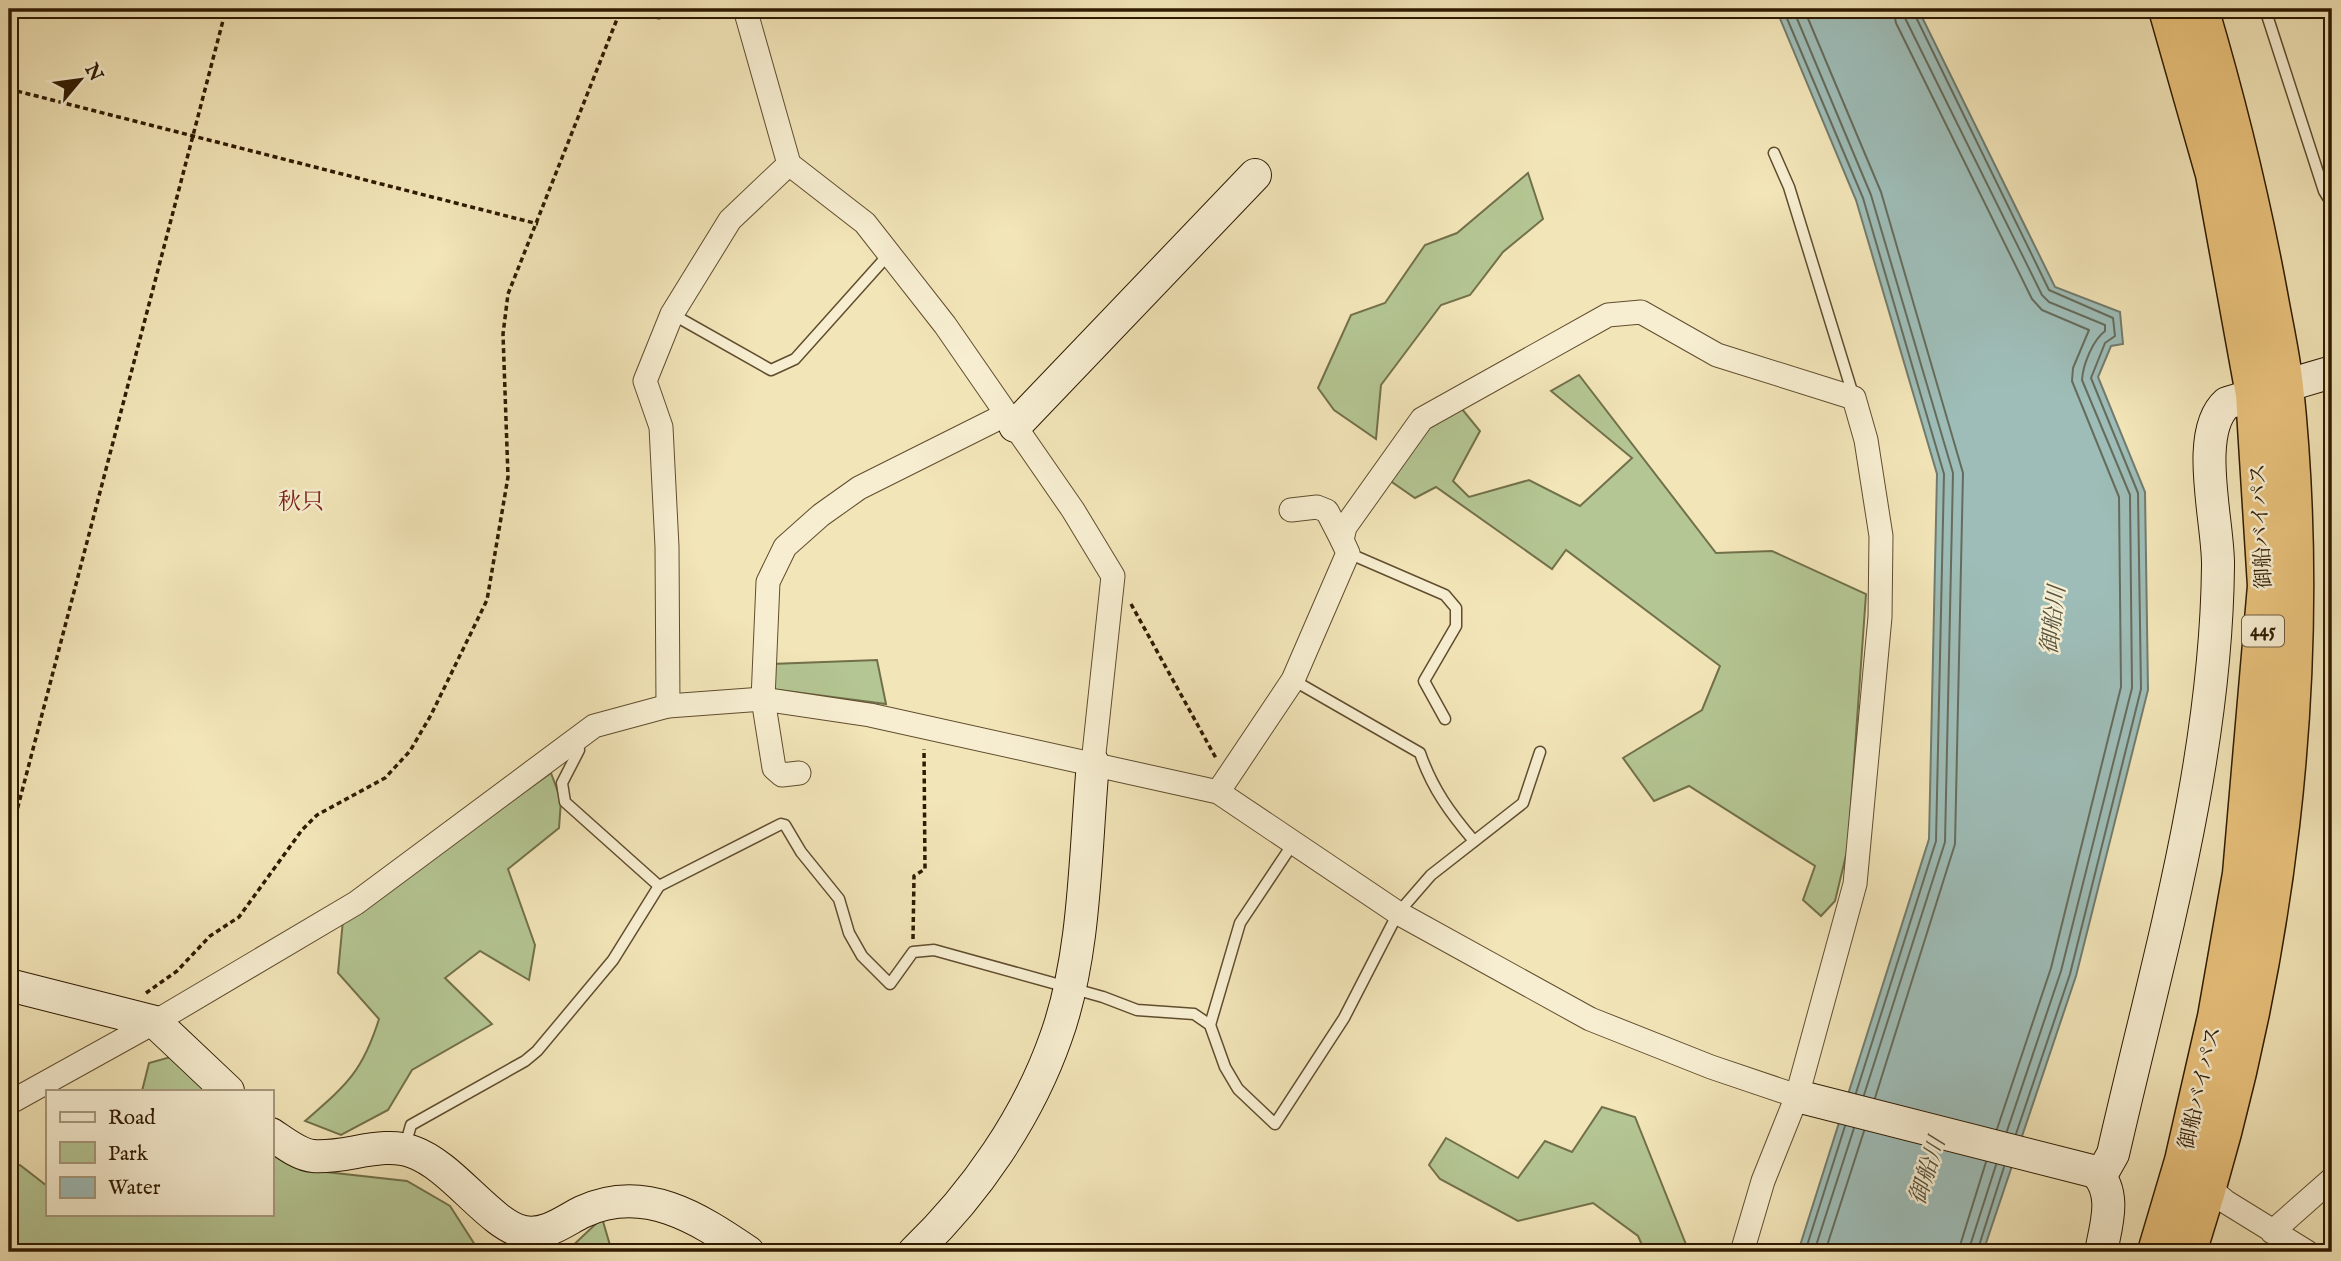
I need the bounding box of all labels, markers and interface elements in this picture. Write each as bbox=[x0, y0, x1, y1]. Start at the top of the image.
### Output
north arrow bbox=[46, 46, 116, 116]
text: N bbox=[78, 59, 108, 86]
street label: 御船バイパス bbox=[2245, 463, 2279, 589]
district label: 秋只 bbox=[278, 488, 324, 517]
water label: 御船川 bbox=[2035, 581, 2073, 656]
road number: 445 bbox=[2242, 616, 2284, 646]
street label: 御船バイパス bbox=[2174, 1024, 2228, 1152]
legend bbox=[46, 1090, 273, 1216]
text: Road bbox=[108, 1105, 156, 1132]
water label: 御船川 bbox=[1904, 1131, 1953, 1208]
text: Park bbox=[108, 1141, 149, 1168]
text: Water bbox=[108, 1175, 161, 1202]

